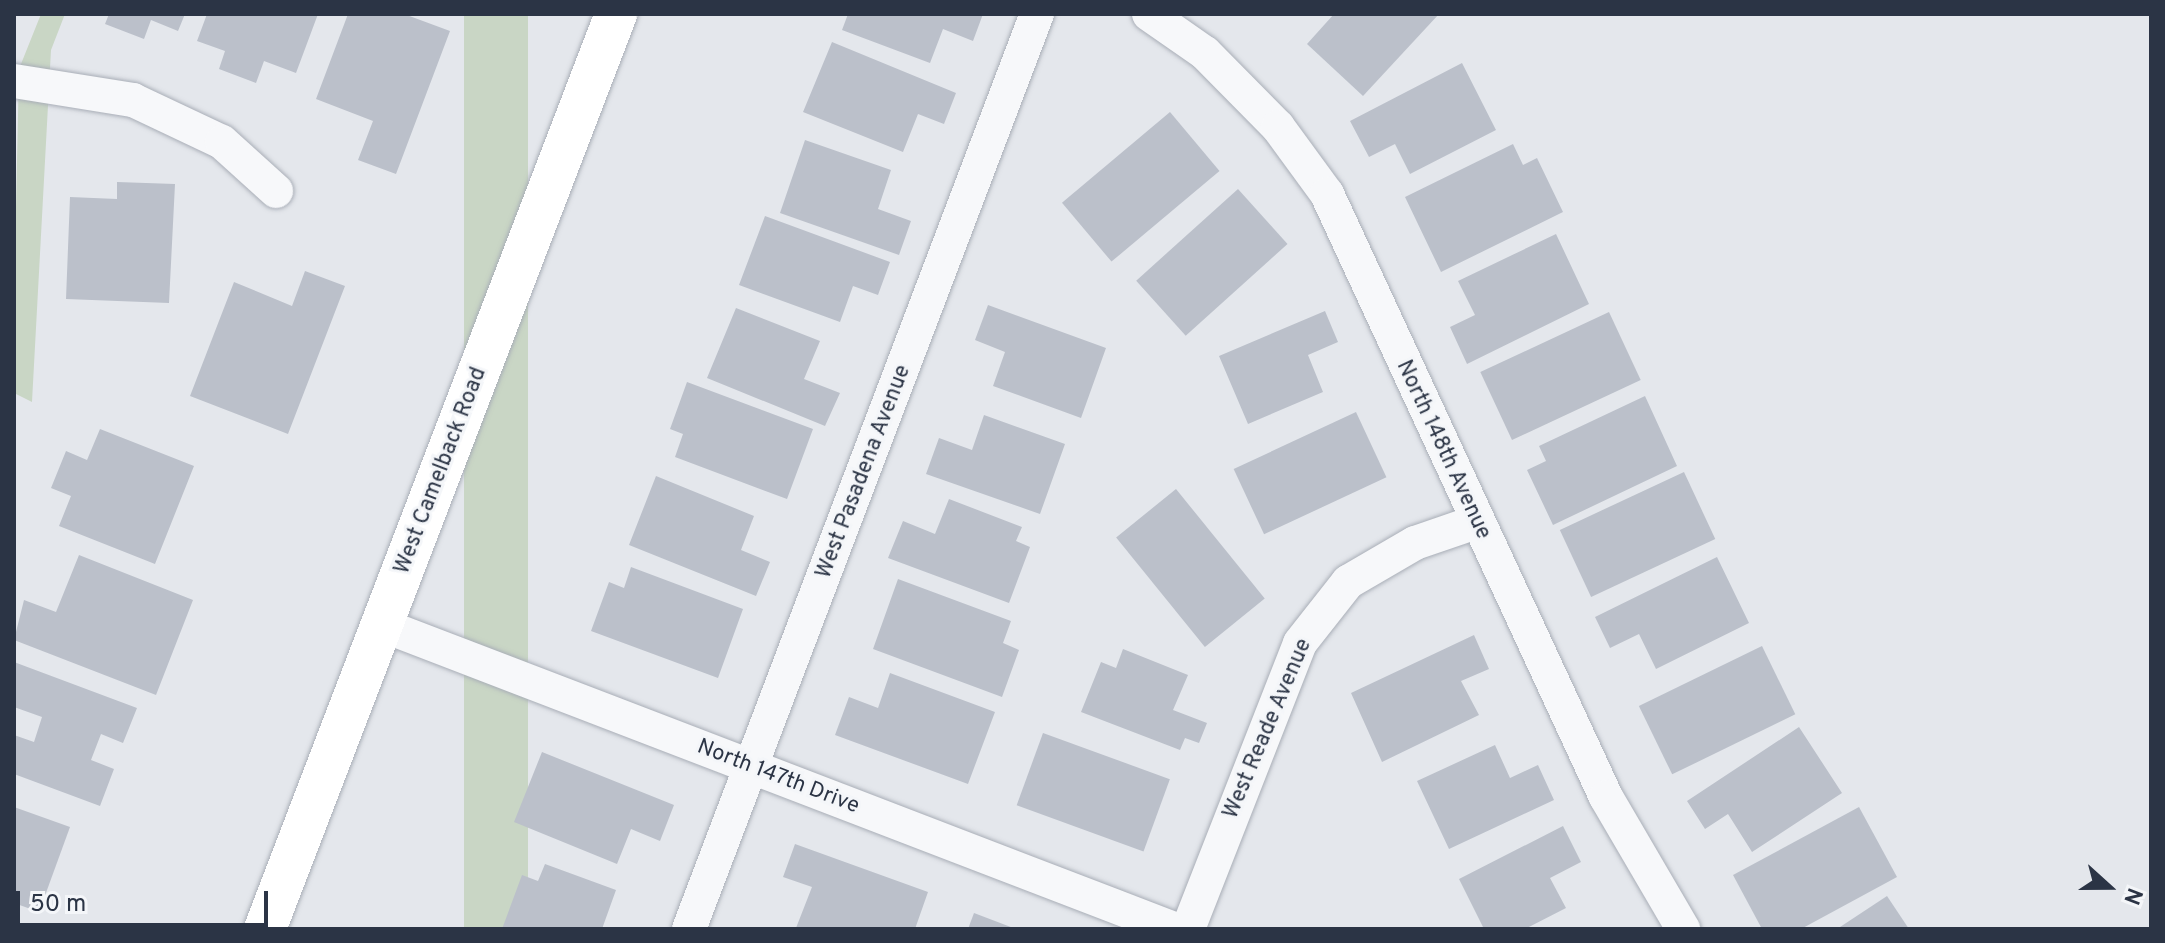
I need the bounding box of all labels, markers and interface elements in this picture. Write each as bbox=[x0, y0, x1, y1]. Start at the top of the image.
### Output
street label: North 148th Avenue bbox=[1390, 356, 1496, 544]
street label: West Pasadena Avenue bbox=[811, 361, 917, 583]
street label: West Camelback Road bbox=[389, 364, 493, 578]
street label: West Reade Avenue bbox=[1218, 635, 1318, 823]
street label: North 147th Drive bbox=[693, 734, 863, 820]
north arrow bbox=[2069, 847, 2149, 927]
scale bar bbox=[20, 875, 272, 925]
text: N bbox=[2116, 884, 2147, 908]
text: 50 m bbox=[30, 890, 86, 920]

